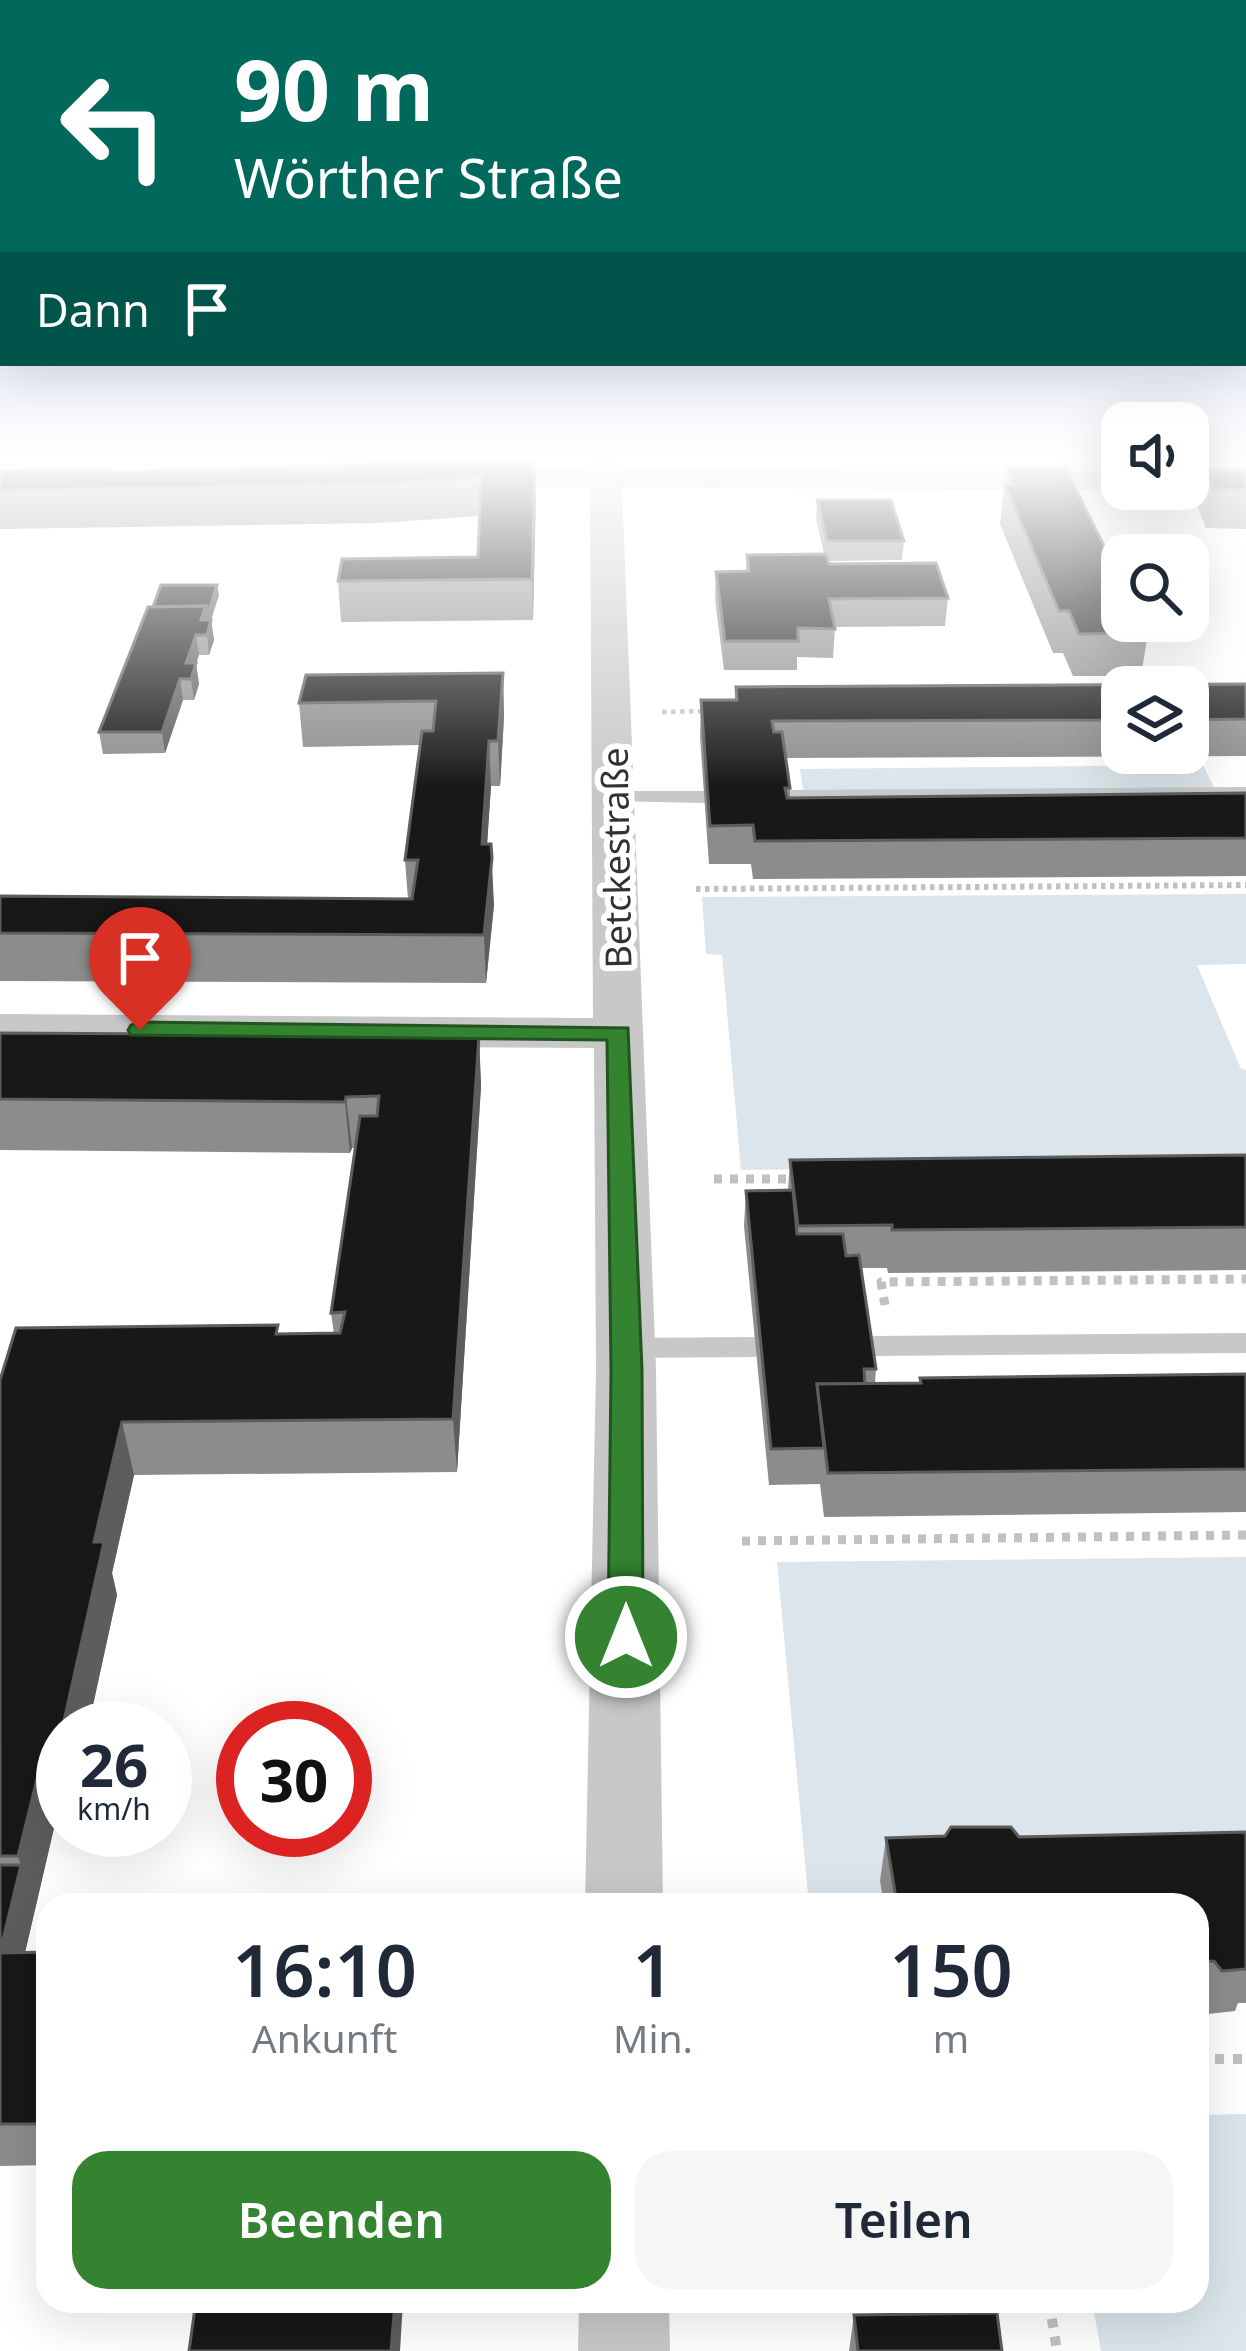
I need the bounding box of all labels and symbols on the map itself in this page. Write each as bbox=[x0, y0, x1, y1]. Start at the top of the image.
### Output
street label: Betckestraße bbox=[590, 747, 642, 969]
pin bbox=[89, 907, 191, 1030]
position arrow bbox=[563, 1574, 689, 1700]
speed limit sign: 30 bbox=[216, 1701, 372, 1857]

